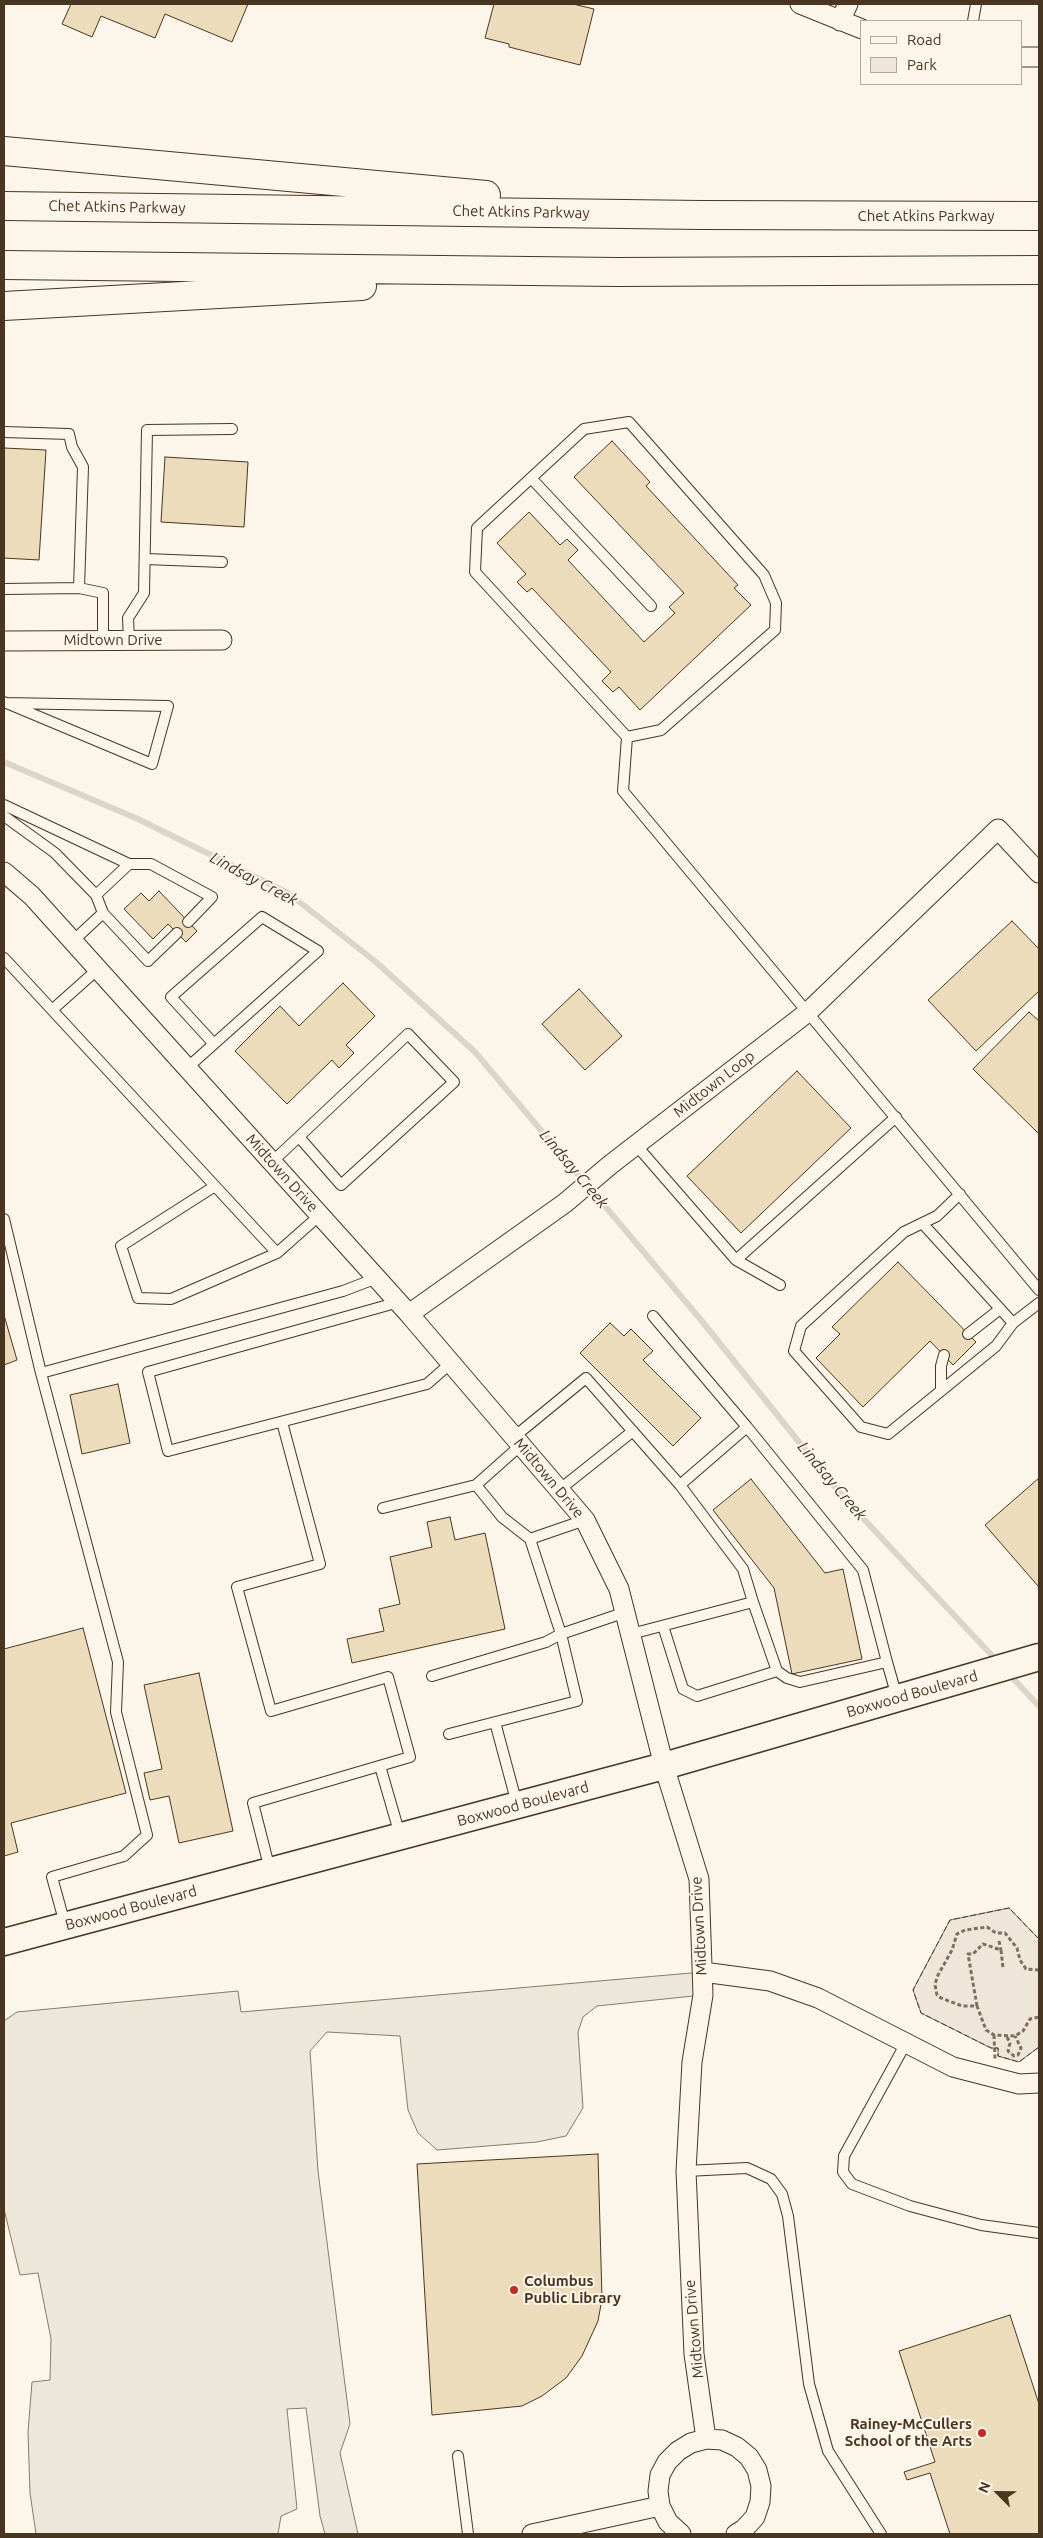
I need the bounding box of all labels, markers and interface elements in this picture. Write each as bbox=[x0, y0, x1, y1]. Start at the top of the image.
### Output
legend bbox=[860, 20, 1023, 85]
text: Road bbox=[907, 31, 942, 48]
text: Park bbox=[907, 56, 937, 73]
street label: Chet Atkins Parkway bbox=[48, 197, 186, 217]
street label: Chet Atkins Parkway bbox=[452, 202, 590, 222]
street label: Chet Atkins Parkway bbox=[857, 207, 995, 225]
street label: Midtown Drive bbox=[63, 631, 163, 649]
water label: Lindsay Creek bbox=[207, 848, 301, 910]
street label: Midtown Loop bbox=[670, 1047, 758, 1121]
water label: Lindsay Creek bbox=[536, 1126, 612, 1212]
street label: Midtown Drive bbox=[242, 1130, 322, 1216]
street label: Midtown Drive bbox=[510, 1434, 588, 1522]
water label: Lindsay Creek bbox=[794, 1438, 870, 1524]
street label: Boxwood Boulevard bbox=[844, 1667, 980, 1721]
street label: Boxwood Boulevard bbox=[455, 1778, 591, 1830]
street label: Midtown Drive bbox=[687, 1876, 711, 1976]
street label: Boxwood Boulevard bbox=[63, 1882, 199, 1934]
place label: Columbus Public Library bbox=[524, 2272, 621, 2307]
street label: Midtown Drive bbox=[681, 2279, 707, 2379]
marker: Columbus Public Library bbox=[508, 2284, 520, 2296]
place label: Rainey-McCullers School of the Arts bbox=[845, 2415, 972, 2450]
marker: Rainey-McCullers School of the Arts bbox=[976, 2427, 988, 2439]
north arrow bbox=[973, 2468, 1023, 2518]
text: N bbox=[975, 2479, 994, 2495]

